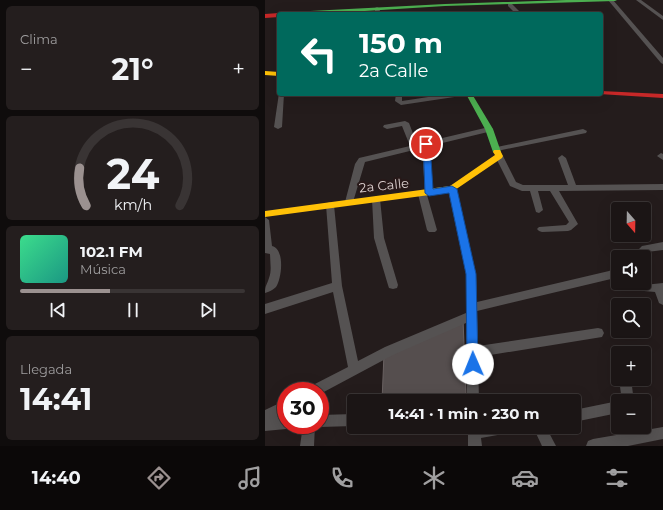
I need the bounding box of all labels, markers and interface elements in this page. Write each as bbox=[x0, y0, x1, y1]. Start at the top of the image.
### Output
text: 150 m bbox=[359, 26, 443, 60]
icon: left bbox=[293, 28, 345, 80]
text: Clima bbox=[20, 31, 58, 47]
text: 21° bbox=[112, 51, 154, 88]
text: − bbox=[20, 56, 33, 83]
text: + bbox=[232, 56, 245, 83]
text: 2a Calle bbox=[359, 60, 428, 82]
pin bbox=[409, 127, 443, 161]
icon: arrive bbox=[415, 133, 437, 155]
text: 24 bbox=[106, 149, 159, 199]
street label: 2a Calle bbox=[358, 174, 410, 196]
text: km/h bbox=[113, 196, 152, 214]
north arrow bbox=[611, 202, 651, 242]
map controls bbox=[611, 202, 651, 434]
text: 102.1 FM bbox=[80, 242, 143, 261]
button: sound bbox=[611, 250, 651, 290]
text: Música bbox=[80, 261, 126, 277]
button: search bbox=[611, 298, 651, 338]
icon: previous bbox=[47, 299, 69, 321]
icon: pause bbox=[122, 299, 144, 321]
icon: next bbox=[197, 299, 219, 321]
position arrow bbox=[452, 343, 494, 385]
button: + bbox=[611, 346, 651, 386]
text: Llegada bbox=[20, 361, 72, 377]
text: 14:41 bbox=[20, 381, 92, 418]
speed limit sign: 30 bbox=[277, 382, 329, 434]
button: − bbox=[611, 394, 651, 434]
text: 14:41 · 1 min · 230 m bbox=[389, 404, 539, 423]
icon: directions bbox=[145, 464, 173, 492]
icon: music bbox=[236, 464, 264, 492]
icon: phone bbox=[328, 464, 356, 492]
icon: climate bbox=[420, 464, 448, 492]
icon: car bbox=[511, 464, 539, 492]
icon: filters bbox=[603, 464, 631, 492]
text: 14:40 bbox=[32, 467, 81, 489]

